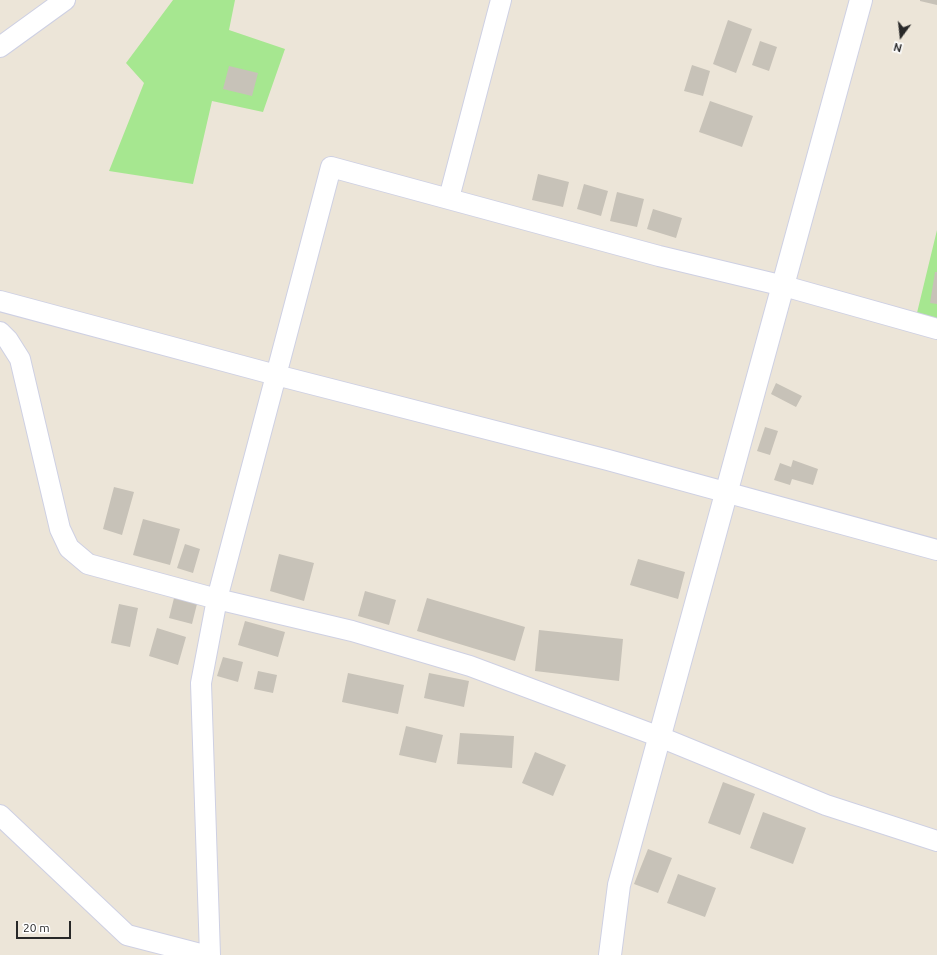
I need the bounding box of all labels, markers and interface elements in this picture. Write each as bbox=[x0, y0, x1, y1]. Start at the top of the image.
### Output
north arrow bbox=[881, 16, 921, 56]
text: N bbox=[892, 41, 903, 54]
scale bar bbox=[18, 913, 73, 939]
text: 20 m bbox=[23, 921, 50, 934]

